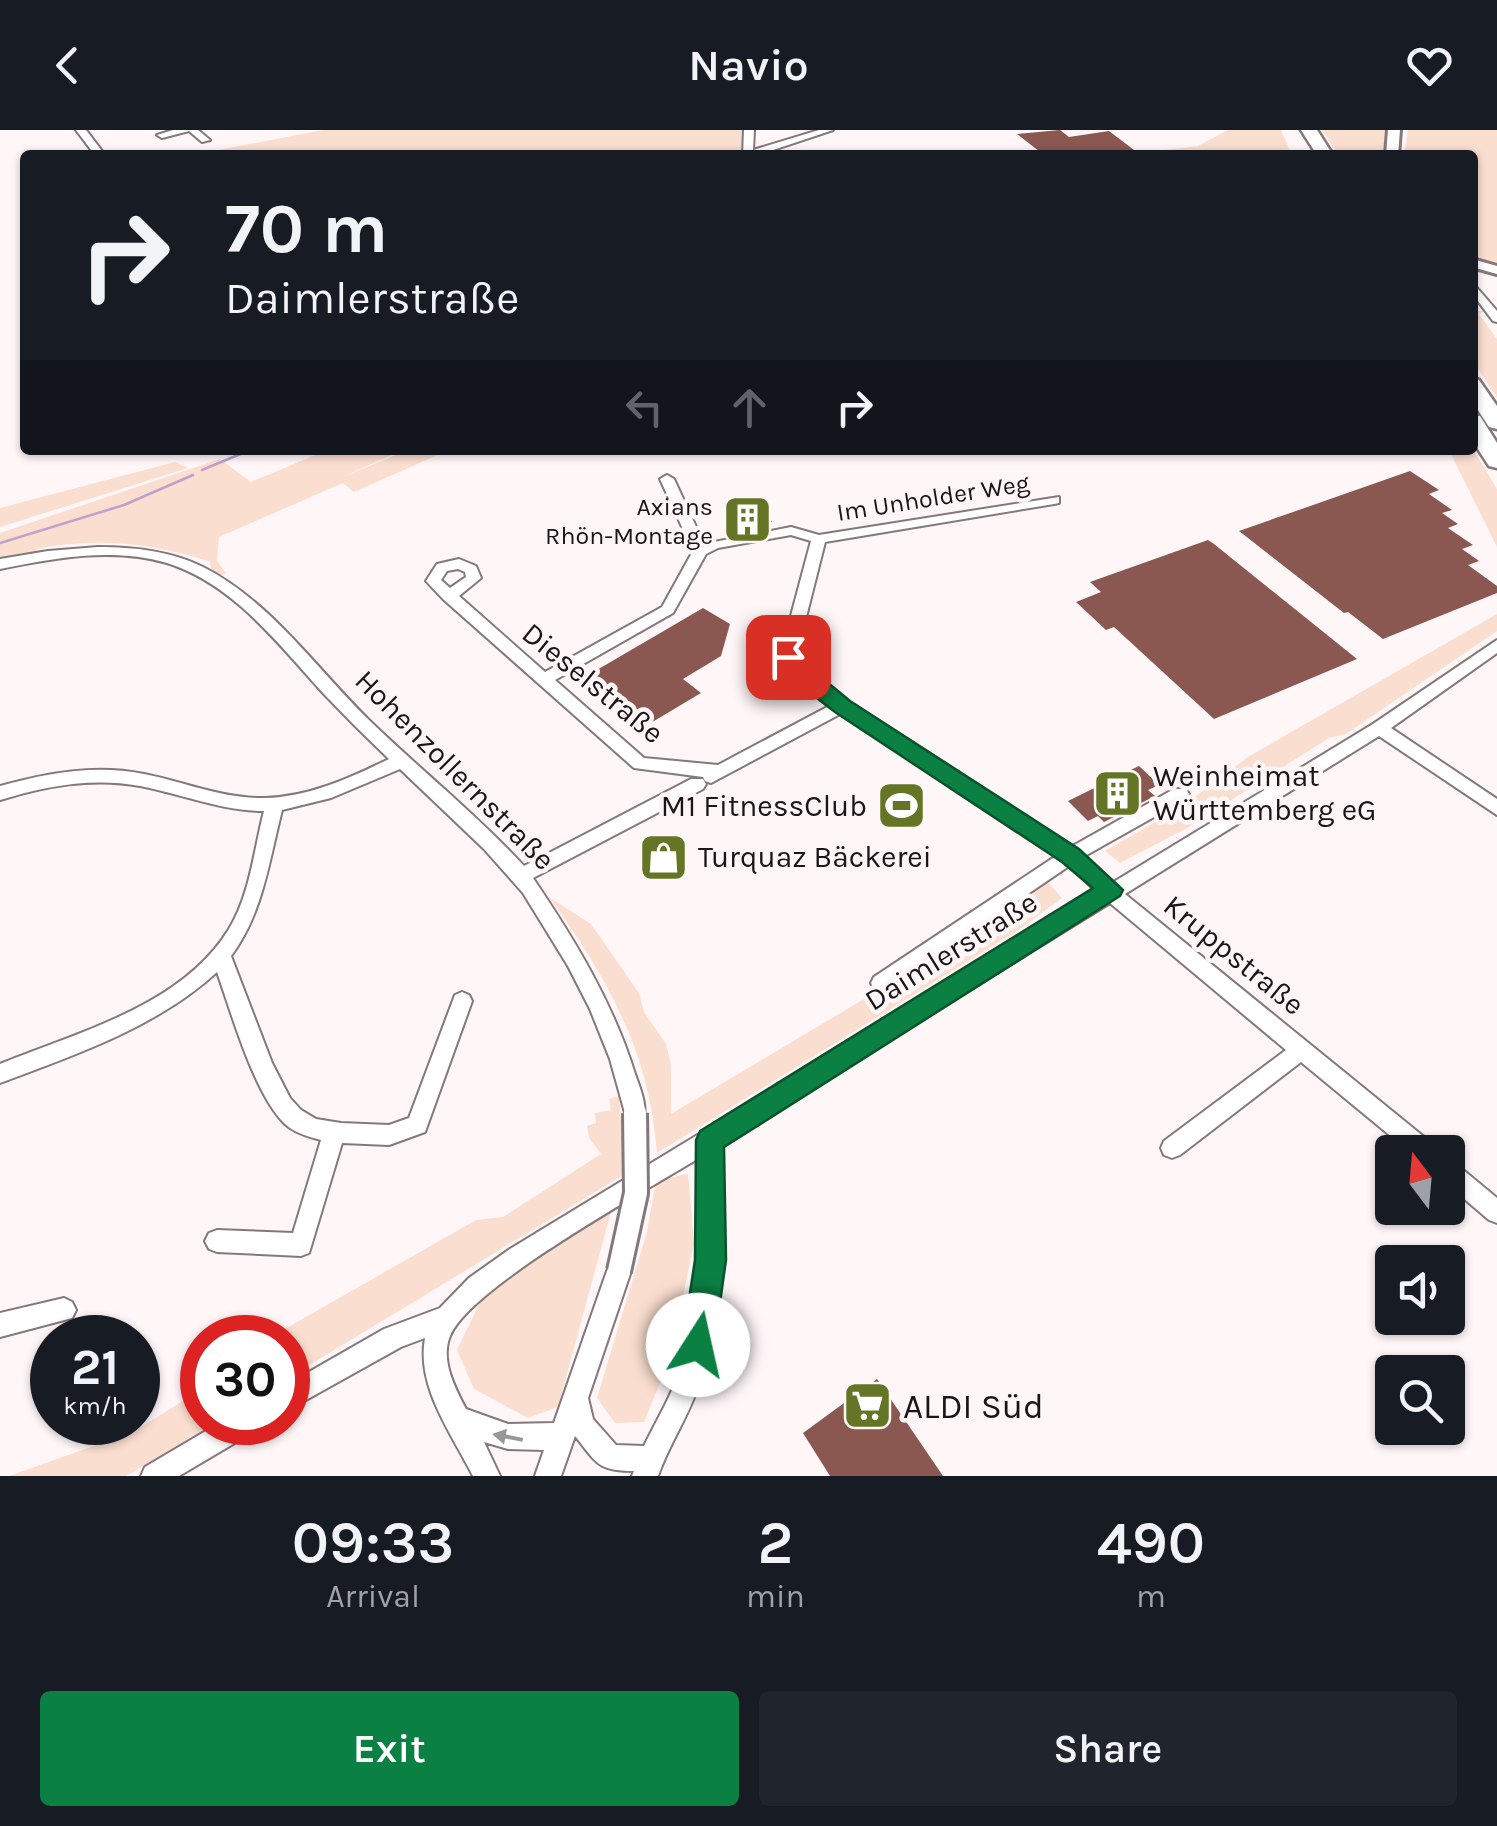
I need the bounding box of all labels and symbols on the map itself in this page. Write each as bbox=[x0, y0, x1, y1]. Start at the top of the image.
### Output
street label: Im Unholder Weg bbox=[835, 468, 1031, 527]
place label: Axians Rhön-Montage bbox=[545, 492, 713, 550]
building icon: Axians Rhön-Montage bbox=[722, 494, 774, 546]
street label: Dieselstraße bbox=[515, 615, 671, 751]
pin bbox=[746, 615, 831, 700]
street label: Hohenzollernstraße bbox=[347, 662, 563, 878]
place label: Weinheimat Württemberg eG bbox=[1153, 758, 1376, 828]
building icon: Weinheimat Württemberg eG bbox=[1092, 767, 1144, 819]
sports icon: M1 FitnessClub bbox=[876, 780, 928, 832]
place label: M1 FitnessClub bbox=[661, 788, 867, 824]
shop icon: Turquaz Bäckerei bbox=[637, 831, 689, 883]
place label: Turquaz Bäckerei bbox=[698, 839, 932, 875]
street label: Daimlerstraße bbox=[858, 884, 1044, 1018]
street label: Kruppstraße bbox=[1156, 887, 1312, 1023]
north arrow bbox=[1375, 1135, 1465, 1225]
position arrow bbox=[646, 1293, 750, 1397]
speed limit sign: 30 bbox=[180, 1315, 310, 1445]
supermarket icon: ALDI Süd bbox=[842, 1380, 894, 1432]
place label: ALDI Süd bbox=[903, 1386, 1044, 1427]
one-way arrow bbox=[492, 1429, 523, 1445]

